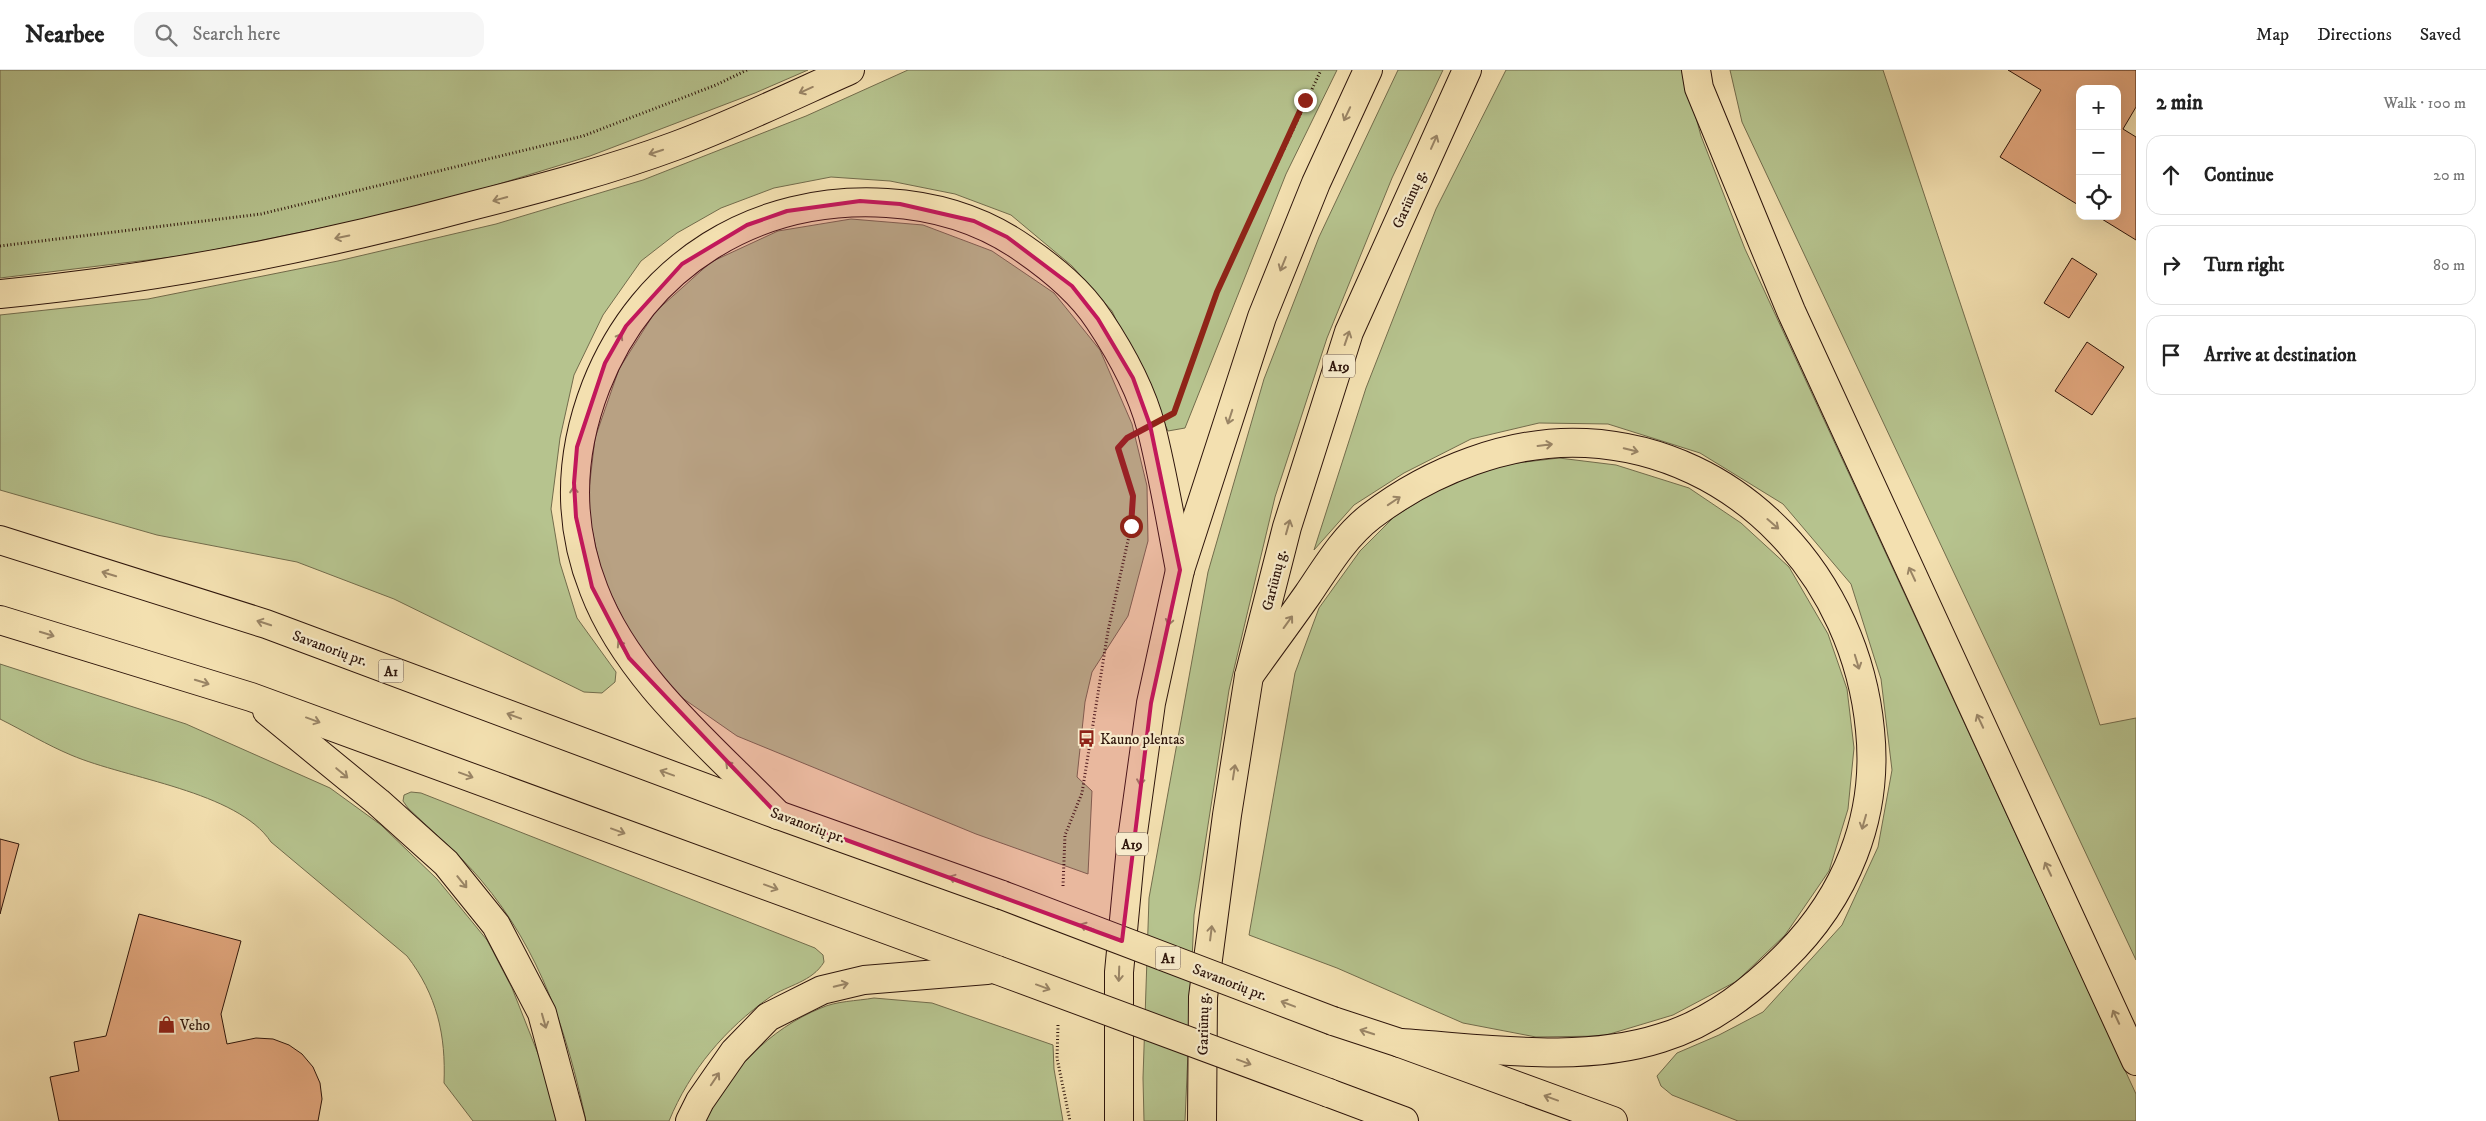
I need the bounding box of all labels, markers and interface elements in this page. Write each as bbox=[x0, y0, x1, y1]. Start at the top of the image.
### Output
search box bbox=[134, 12, 484, 57]
text: Nearbee bbox=[25, 20, 104, 50]
icon: search bbox=[152, 21, 180, 49]
text: Search here bbox=[192, 23, 280, 46]
text: Map bbox=[2256, 24, 2289, 46]
text: Directions bbox=[2317, 24, 2392, 46]
text: Saved bbox=[2420, 24, 2461, 46]
map controls bbox=[2076, 85, 2121, 220]
button: + bbox=[2076, 85, 2121, 130]
one-way arrow bbox=[799, 86, 814, 95]
route end bbox=[1294, 89, 1317, 112]
text: 2 min bbox=[2156, 90, 2203, 116]
text: Walk · 100 m bbox=[2384, 93, 2466, 113]
one-way arrow bbox=[1342, 106, 1351, 121]
button: − bbox=[2076, 130, 2121, 175]
one-way arrow bbox=[1430, 135, 1440, 150]
one-way arrow bbox=[648, 148, 664, 158]
icon: ahead bbox=[2157, 161, 2185, 189]
text: Continue bbox=[2204, 164, 2274, 187]
text: 20 m bbox=[2433, 165, 2465, 185]
street label: Gariūnų g. bbox=[1388, 167, 1431, 232]
button: locate bbox=[2076, 175, 2121, 220]
one-way arrow bbox=[492, 194, 508, 204]
one-way arrow bbox=[335, 233, 351, 242]
icon: right bbox=[2157, 251, 2185, 279]
text: Turn right bbox=[2204, 254, 2284, 277]
text: 80 m bbox=[2433, 255, 2465, 275]
one-way arrow bbox=[1278, 256, 1288, 271]
one-way arrow bbox=[1343, 331, 1353, 347]
one-way arrow bbox=[614, 333, 624, 348]
icon: arrive bbox=[2157, 341, 2185, 369]
text: Arrive at destination bbox=[2204, 344, 2356, 367]
road number: A19 bbox=[1323, 354, 1355, 378]
one-way arrow bbox=[1224, 409, 1234, 425]
one-way arrow bbox=[1536, 440, 1552, 450]
one-way arrow bbox=[1623, 446, 1639, 455]
one-way arrow bbox=[570, 486, 579, 502]
one-way arrow bbox=[1387, 496, 1401, 506]
route start bbox=[1120, 515, 1143, 538]
one-way arrow bbox=[1283, 519, 1293, 535]
one-way arrow bbox=[1767, 519, 1780, 530]
street label: Gariūnų g. bbox=[1258, 547, 1291, 613]
one-way arrow bbox=[1906, 567, 1916, 582]
one-way arrow bbox=[101, 569, 117, 579]
one-way arrow bbox=[1165, 610, 1174, 626]
one-way arrow bbox=[1283, 615, 1293, 629]
one-way arrow bbox=[256, 618, 272, 627]
street label: Savanorių pr. bbox=[290, 626, 370, 671]
one-way arrow bbox=[38, 630, 54, 640]
one-way arrow bbox=[617, 641, 627, 655]
one-way arrow bbox=[1853, 653, 1863, 669]
road number: A1 bbox=[378, 660, 404, 682]
one-way arrow bbox=[194, 677, 210, 687]
one-way arrow bbox=[507, 711, 522, 720]
one-way arrow bbox=[1974, 714, 1984, 729]
one-way arrow bbox=[305, 716, 320, 725]
bus stop icon: Kauno plentas bbox=[1076, 729, 1096, 749]
place label: Kauno plentas bbox=[1100, 730, 1185, 749]
one-way arrow bbox=[725, 761, 737, 774]
one-way arrow bbox=[1229, 764, 1239, 780]
one-way arrow bbox=[336, 767, 349, 778]
one-way arrow bbox=[659, 768, 675, 777]
one-way arrow bbox=[1135, 769, 1145, 785]
one-way arrow bbox=[457, 771, 473, 780]
street label: Savanorių pr. bbox=[768, 803, 848, 848]
one-way arrow bbox=[1859, 813, 1868, 829]
one-way arrow bbox=[610, 827, 625, 836]
road number: A19 bbox=[1116, 832, 1148, 856]
one-way arrow bbox=[2042, 862, 2052, 877]
one-way arrow bbox=[948, 873, 964, 883]
one-way arrow bbox=[456, 875, 467, 888]
one-way arrow bbox=[763, 883, 778, 892]
one-way arrow bbox=[1080, 922, 1095, 931]
one-way arrow bbox=[1206, 925, 1216, 941]
road number: A1 bbox=[1156, 946, 1180, 970]
street label: Savanorių pr. bbox=[1190, 960, 1270, 1005]
one-way arrow bbox=[1114, 966, 1124, 982]
one-way arrow bbox=[833, 980, 849, 989]
one-way arrow bbox=[1035, 983, 1050, 992]
street label: Gariūnų g. bbox=[1193, 993, 1214, 1055]
one-way arrow bbox=[1281, 999, 1296, 1008]
one-way arrow bbox=[2110, 1010, 2120, 1025]
one-way arrow bbox=[540, 1013, 549, 1029]
shop icon: Veho bbox=[156, 1015, 176, 1035]
place label: Veho bbox=[179, 1016, 210, 1035]
one-way arrow bbox=[1360, 1027, 1375, 1036]
one-way arrow bbox=[1236, 1058, 1251, 1067]
one-way arrow bbox=[710, 1072, 720, 1086]
one-way arrow bbox=[1543, 1093, 1559, 1102]

